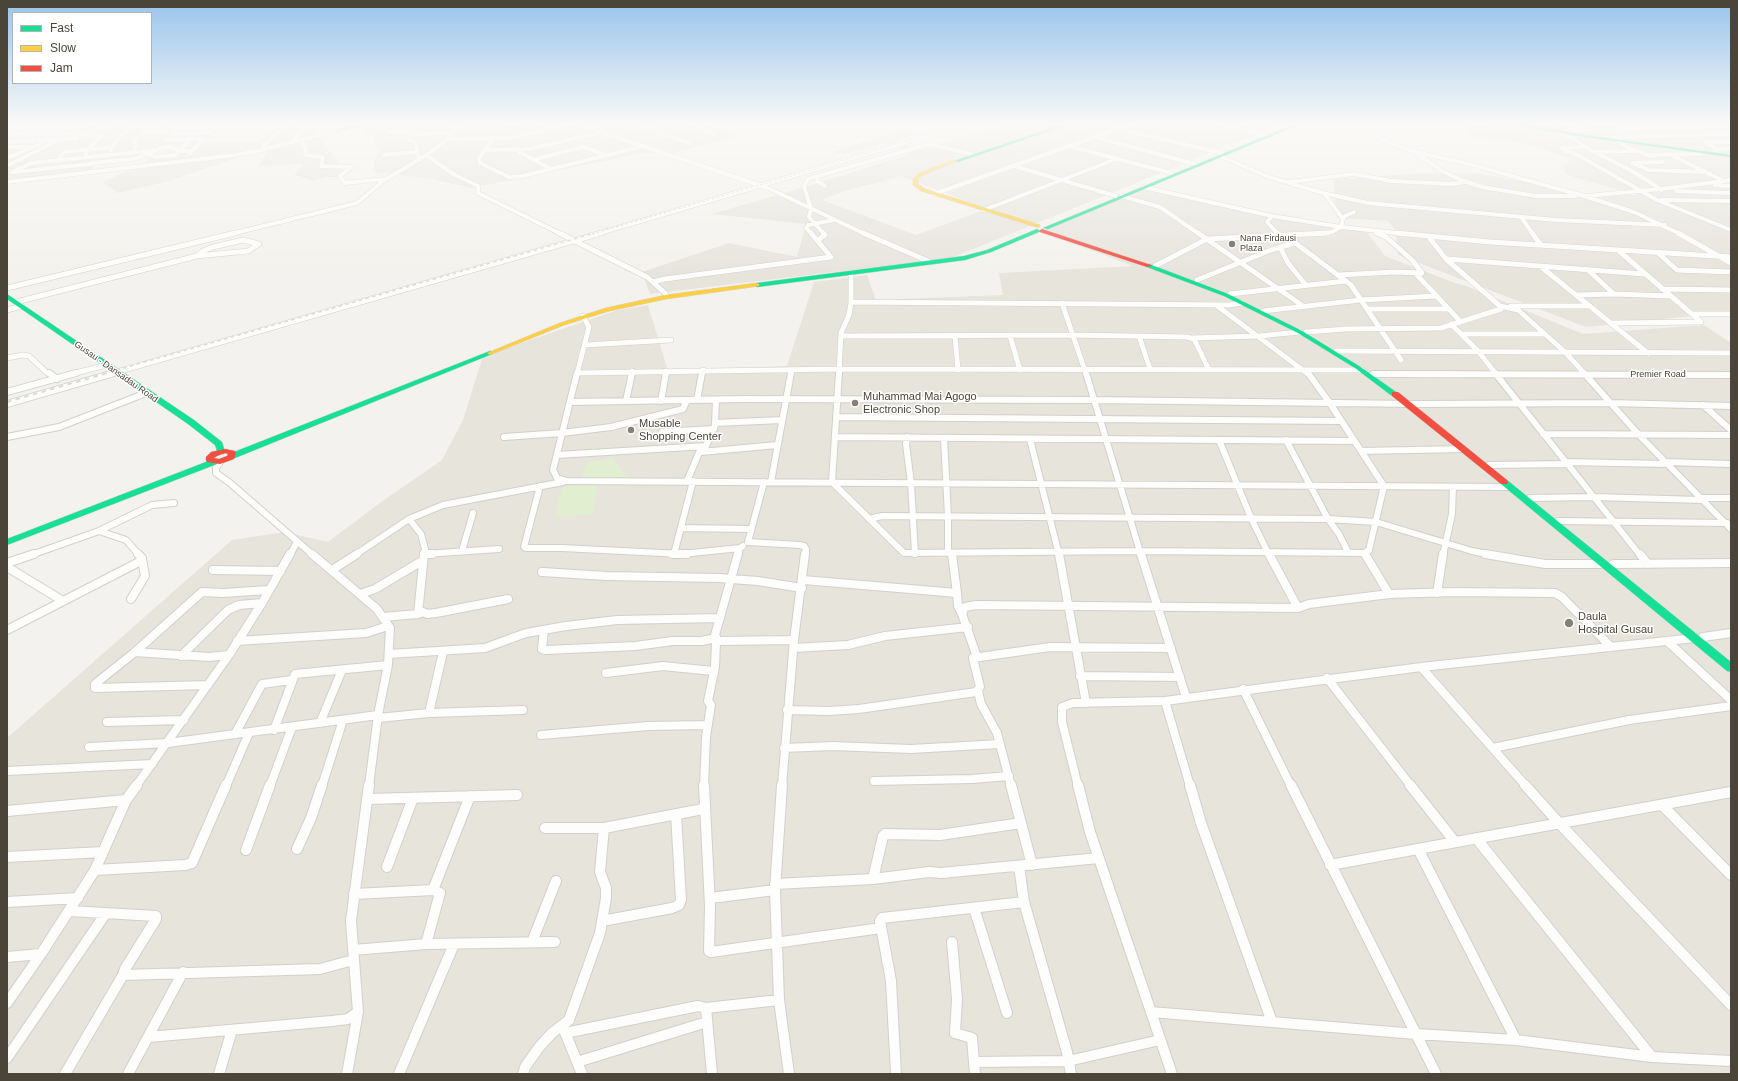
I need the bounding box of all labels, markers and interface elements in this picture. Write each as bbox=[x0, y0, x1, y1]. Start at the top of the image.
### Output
legend bbox=[12, 12, 152, 84]
text: Fast bbox=[50, 21, 73, 35]
text: Slow bbox=[50, 41, 76, 55]
text: Jam bbox=[50, 61, 73, 75]
place label: Nana Firdausi Plaza bbox=[1240, 234, 1296, 255]
marker: Nana Firdausi Plaza bbox=[1227, 239, 1237, 249]
street label: Gusau - Dansadau Road bbox=[72, 339, 160, 405]
street label: Premier Road bbox=[1630, 370, 1686, 380]
place label: Muhammad Mai Agogo Electronic Shop bbox=[863, 390, 977, 416]
marker: Muhammad Mai Agogo Electronic Shop bbox=[850, 398, 860, 408]
place label: Musable Shopping Center bbox=[639, 417, 722, 443]
marker: Musable Shopping Center bbox=[626, 425, 636, 435]
place label: Daula Hospital Gusau bbox=[1578, 610, 1653, 636]
marker: Daula Hospital Gusau bbox=[1563, 617, 1575, 629]

